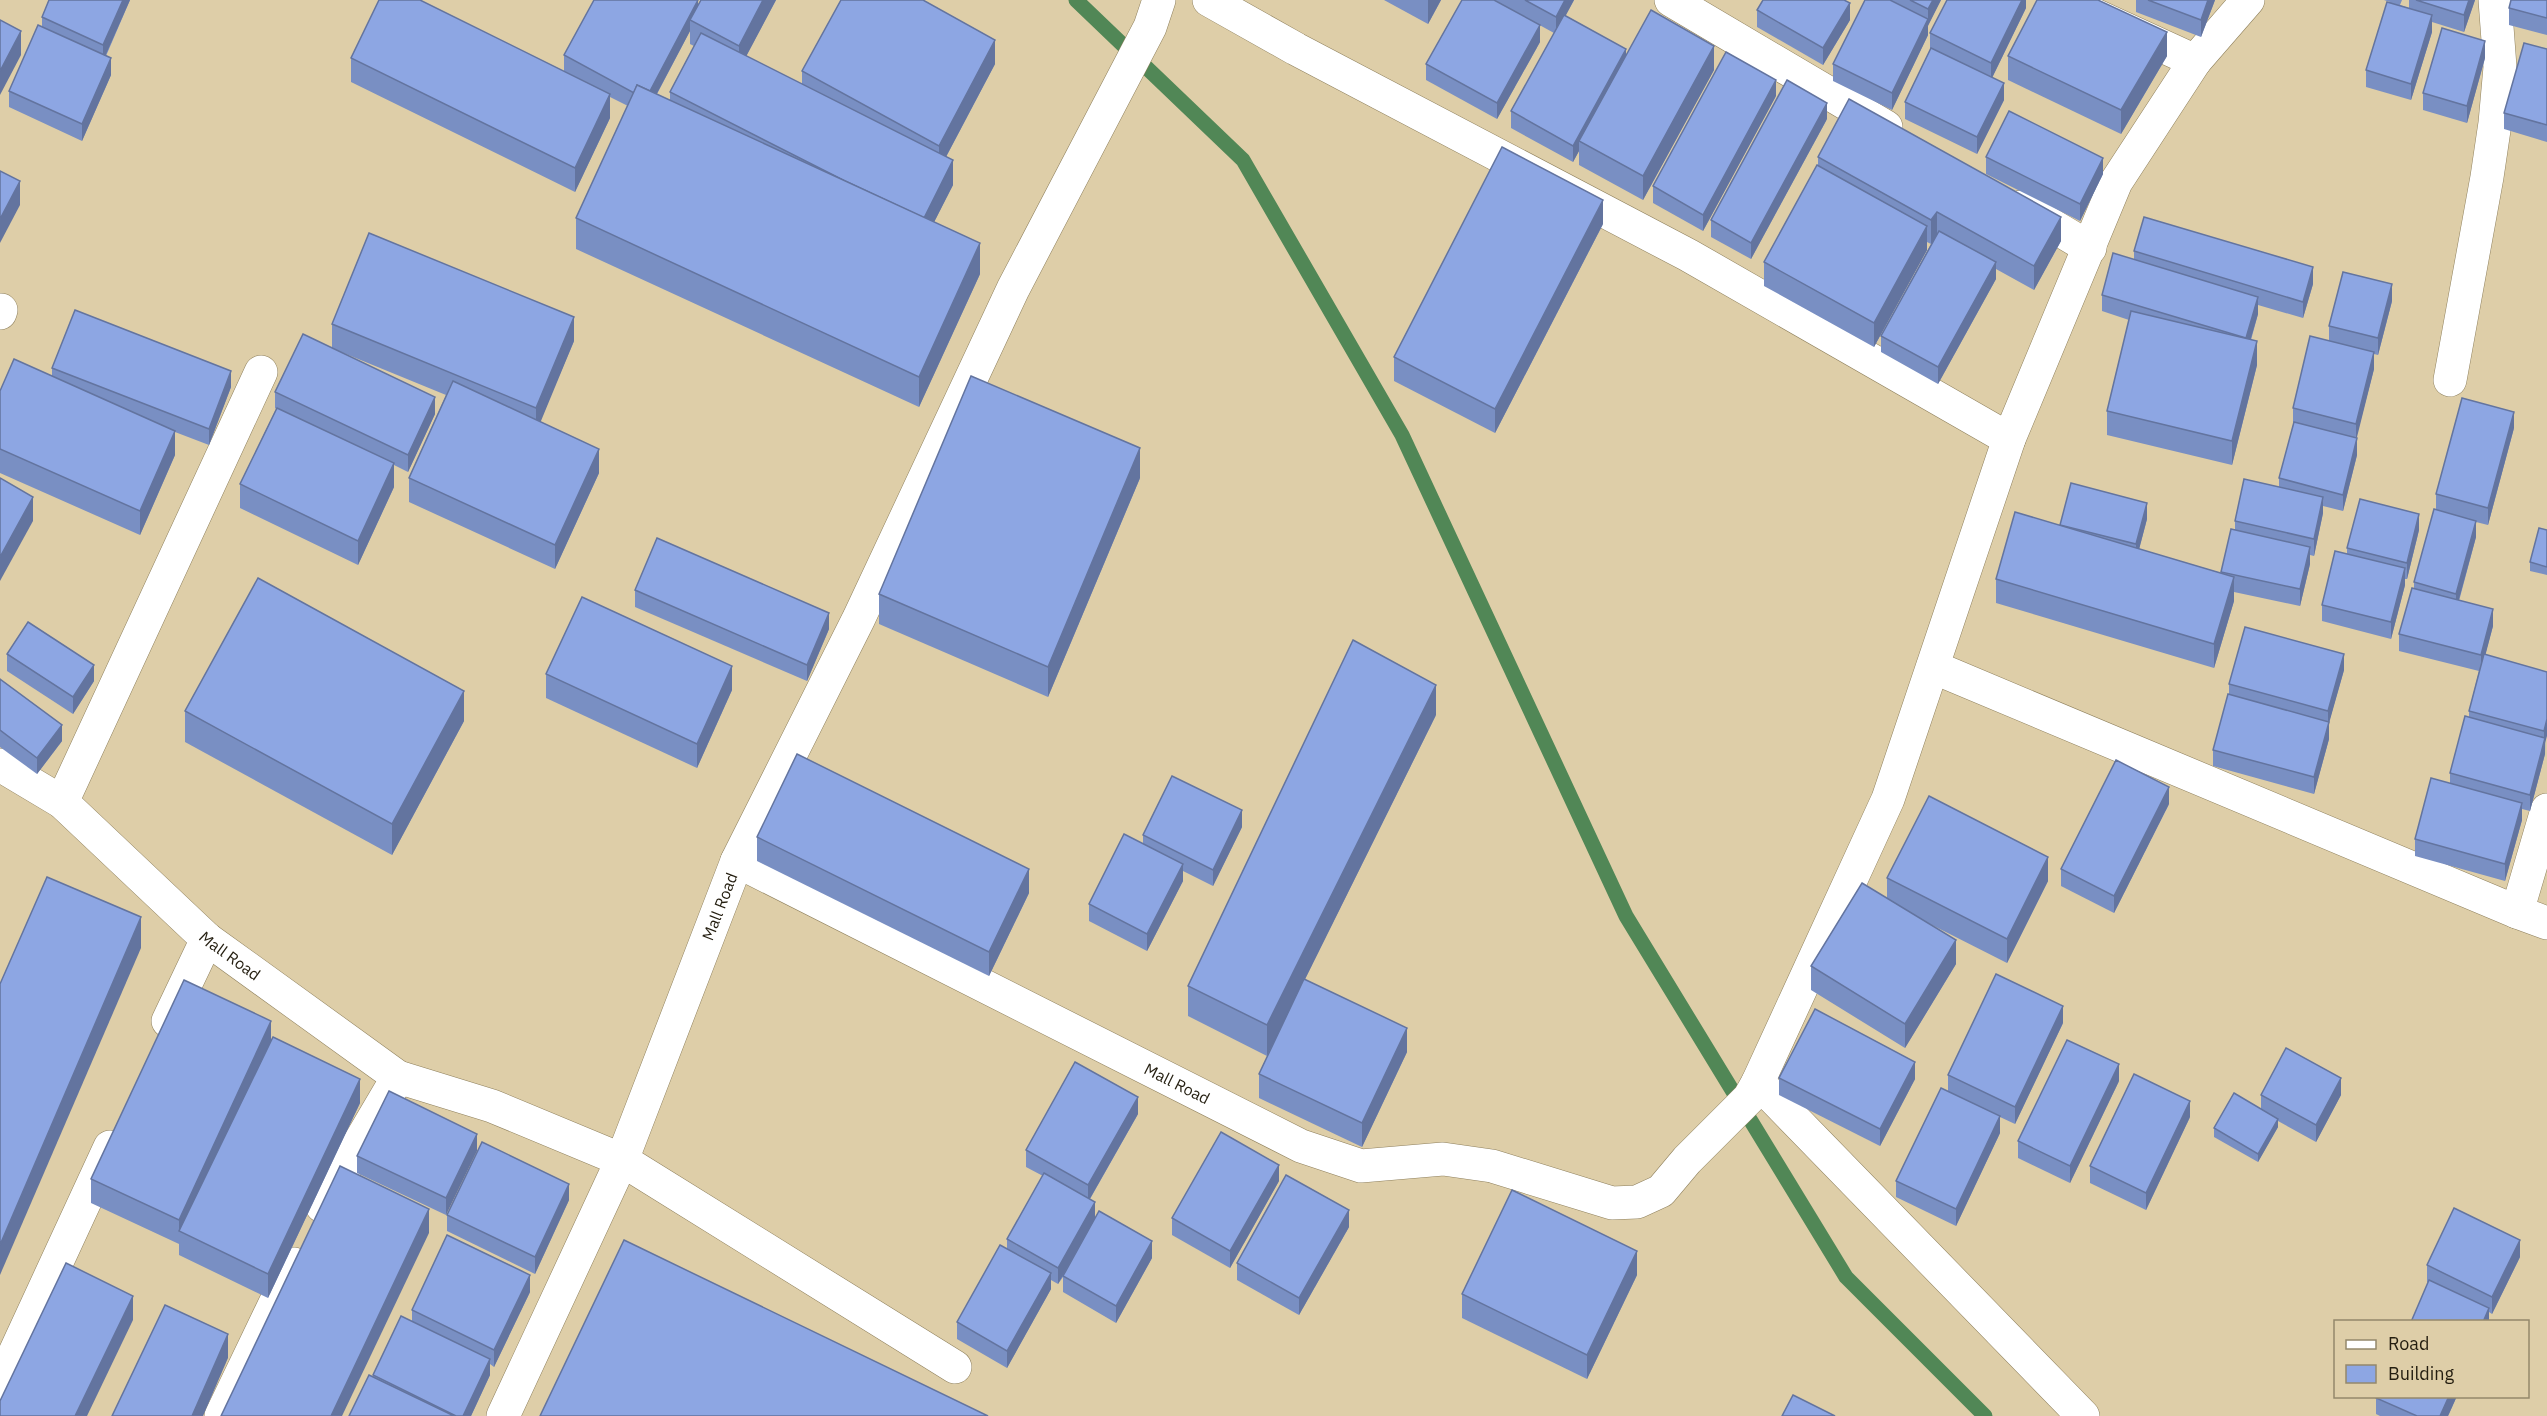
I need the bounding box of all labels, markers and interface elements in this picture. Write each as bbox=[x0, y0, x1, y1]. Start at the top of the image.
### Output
street label: Mall Road bbox=[697, 870, 742, 943]
street label: Mall Road bbox=[195, 927, 264, 984]
street label: Mall Road bbox=[1141, 1059, 1213, 1108]
legend bbox=[2334, 1320, 2529, 1398]
text: Road bbox=[2388, 1332, 2429, 1355]
text: Building bbox=[2388, 1362, 2455, 1385]

